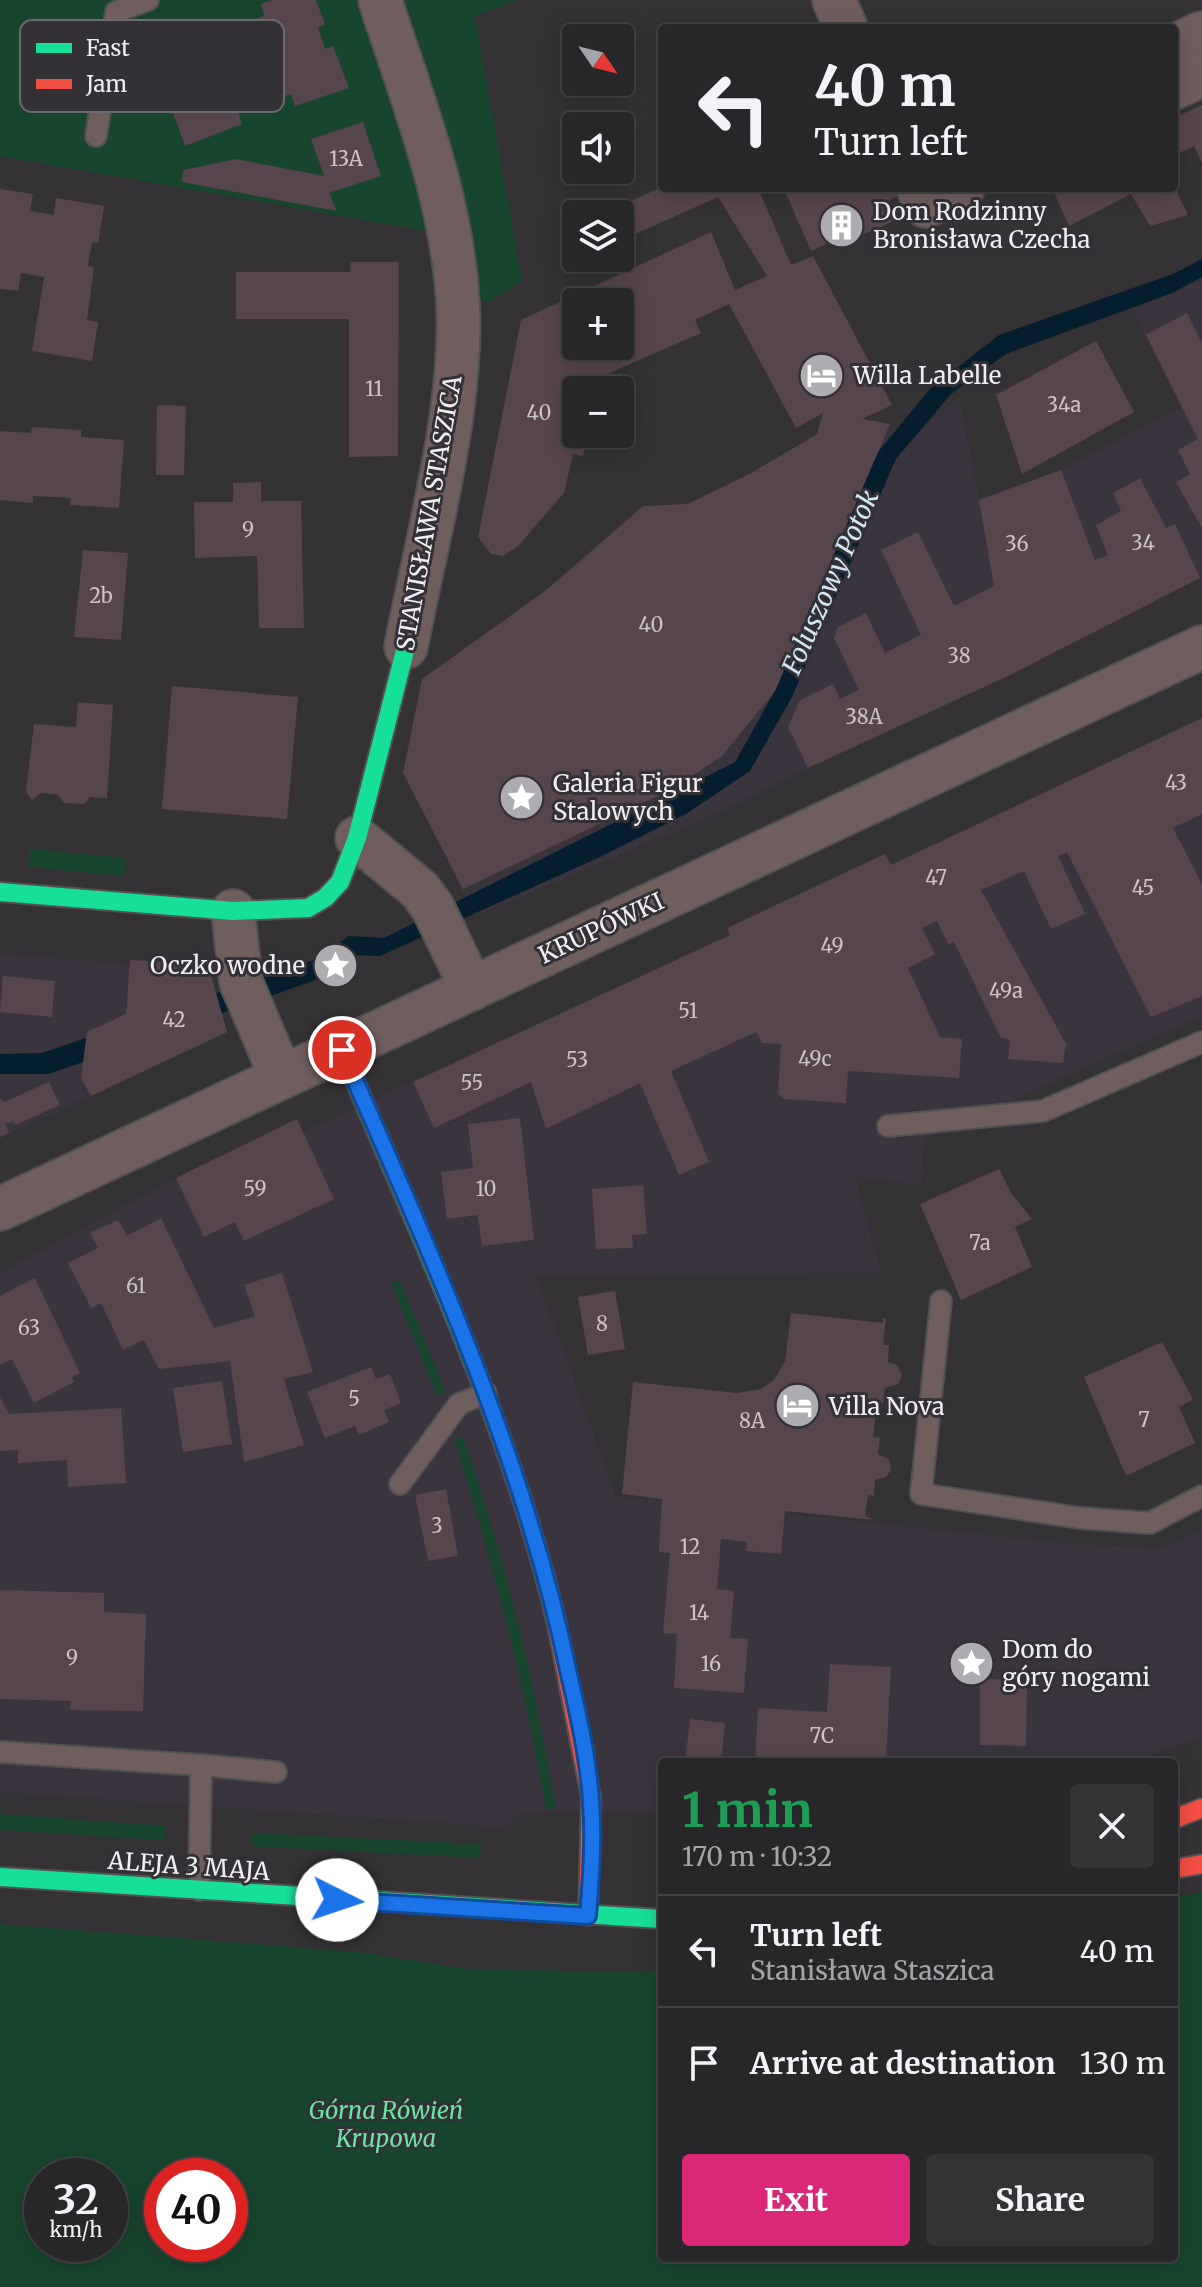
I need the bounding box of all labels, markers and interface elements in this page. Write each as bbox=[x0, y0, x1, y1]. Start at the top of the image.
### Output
legend bbox=[20, 20, 284, 112]
north arrow bbox=[562, 24, 634, 96]
map controls bbox=[562, 24, 634, 448]
text: Fast bbox=[86, 34, 130, 62]
text: 40 m bbox=[814, 51, 956, 121]
icon: left bbox=[682, 56, 786, 160]
text: Jam bbox=[85, 70, 127, 98]
button: sound bbox=[562, 112, 634, 184]
text: Turn left bbox=[814, 120, 968, 165]
house number: 13A bbox=[329, 146, 364, 171]
place label: Dom Rodzinny Bronisława Czecha bbox=[873, 196, 1091, 255]
button: layers bbox=[562, 200, 634, 272]
building icon: Dom Rodzinny Bronisława Czecha bbox=[818, 201, 866, 249]
button: + bbox=[562, 288, 634, 360]
hotel icon: Willa Labelle bbox=[798, 351, 846, 399]
place label: Willa Labelle bbox=[852, 360, 1001, 391]
street label: STANISŁAWA STASZICA bbox=[390, 372, 469, 653]
house number: 11 bbox=[365, 376, 383, 401]
button: − bbox=[562, 376, 634, 448]
house number: 34a bbox=[1047, 392, 1082, 417]
house number: 40 bbox=[527, 400, 551, 425]
water label: Foluszowy Potok bbox=[774, 485, 885, 680]
house number: 9 bbox=[242, 517, 254, 542]
house number: 34 bbox=[1131, 530, 1155, 555]
house number: 36 bbox=[1005, 531, 1029, 556]
house number: 2b bbox=[89, 583, 113, 608]
house number: 40 bbox=[639, 612, 663, 637]
house number: 38 bbox=[947, 643, 971, 668]
house number: 38A bbox=[845, 704, 884, 729]
place label: Galeria Figur Stalowych bbox=[553, 768, 703, 827]
house number: 43 bbox=[1165, 770, 1187, 795]
place icon: Galeria Figur Stalowych bbox=[498, 773, 546, 821]
house number: 47 bbox=[925, 865, 947, 890]
house number: 45 bbox=[1132, 875, 1154, 900]
street label: KRUPÓWKI bbox=[533, 885, 669, 971]
house number: 49 bbox=[820, 933, 844, 958]
place icon: Oczko wodne bbox=[312, 941, 360, 989]
place label: Oczko wodne bbox=[150, 950, 305, 981]
house number: 49a bbox=[989, 978, 1023, 1003]
house number: 51 bbox=[678, 998, 698, 1023]
house number: 42 bbox=[162, 1007, 186, 1032]
pin bbox=[308, 1016, 376, 1084]
icon: arrive bbox=[320, 1028, 364, 1072]
house number: 49c bbox=[798, 1046, 832, 1071]
house number: 53 bbox=[566, 1047, 588, 1072]
house number: 55 bbox=[461, 1070, 483, 1095]
house number: 59 bbox=[243, 1176, 267, 1201]
house number: 10 bbox=[475, 1176, 497, 1201]
house number: 7a bbox=[969, 1230, 991, 1255]
house number: 61 bbox=[126, 1273, 146, 1298]
house number: 8 bbox=[596, 1311, 608, 1336]
house number: 63 bbox=[18, 1315, 40, 1340]
hotel icon: Villa Nova bbox=[774, 1382, 822, 1430]
house number: 5 bbox=[348, 1386, 360, 1411]
place label: Villa Nova bbox=[828, 1391, 945, 1422]
house number: 7 bbox=[1138, 1407, 1150, 1432]
house number: 8A bbox=[739, 1408, 766, 1433]
house number: 3 bbox=[431, 1513, 443, 1538]
house number: 12 bbox=[680, 1534, 700, 1559]
house number: 14 bbox=[689, 1600, 709, 1625]
place label: Dom do góry nogami bbox=[1002, 1634, 1150, 1693]
place icon: Dom do góry nogami bbox=[947, 1639, 995, 1687]
house number: 9 bbox=[66, 1645, 78, 1670]
house number: 16 bbox=[701, 1651, 721, 1676]
house number: 7C bbox=[810, 1723, 834, 1748]
text: 1 min bbox=[682, 1780, 813, 1840]
button: close bbox=[1070, 1784, 1154, 1868]
text: 170 m · 10:32 bbox=[682, 1840, 832, 1873]
street label: ALEJA 3 MAJA bbox=[106, 1845, 272, 1887]
position arrow bbox=[295, 1858, 379, 1942]
text: Turn left bbox=[750, 1916, 882, 1954]
icon: left bbox=[682, 1929, 726, 1973]
text: 40 m bbox=[1080, 1932, 1154, 1970]
text: Stanisława Staszica bbox=[750, 1954, 995, 1987]
icon: arrive bbox=[682, 2041, 726, 2085]
text: Arrive at destination bbox=[750, 2044, 1056, 2082]
text: 130 m bbox=[1080, 2044, 1165, 2082]
park label: Górna Rówień Krupowa bbox=[309, 2095, 463, 2154]
button: Exit bbox=[682, 2154, 910, 2246]
button: Share bbox=[926, 2154, 1154, 2246]
speed limit sign: 40 bbox=[144, 2158, 248, 2262]
text: 32 bbox=[53, 2175, 99, 2225]
text: km/h bbox=[50, 2217, 102, 2242]

